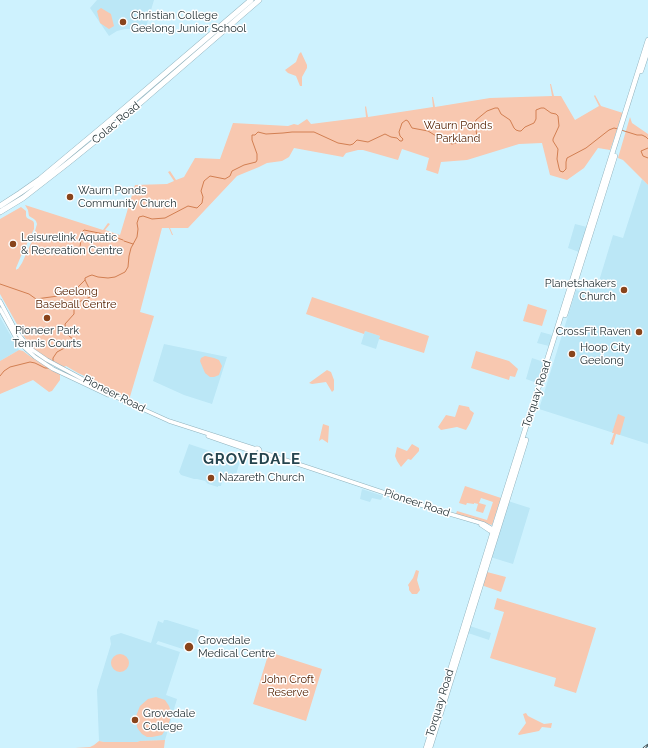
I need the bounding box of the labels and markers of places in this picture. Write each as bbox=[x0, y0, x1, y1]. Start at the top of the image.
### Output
place label: Christian College Geelong Junior School bbox=[131, 9, 246, 35]
marker: Christian College Geelong Junior School bbox=[118, 17, 128, 27]
place label: Waurn Ponds Community Church bbox=[78, 184, 177, 210]
marker: Waurn Ponds Community Church bbox=[65, 192, 75, 202]
place label: Leisurelink Aquatic & Recreation Centre bbox=[21, 231, 123, 257]
marker: Leisurelink Aquatic & Recreation Centre bbox=[8, 239, 18, 249]
place label: Planetshakers Church bbox=[545, 277, 616, 303]
marker: Planetshakers Church bbox=[619, 285, 629, 295]
marker: Pioneer Park Tennis Courts bbox=[42, 313, 52, 323]
place label: Pioneer Park Tennis Courts bbox=[13, 324, 81, 350]
place label: CrossFit Raven bbox=[556, 325, 631, 339]
marker: CrossFit Raven bbox=[634, 327, 644, 337]
place label: Hoop City Geelong bbox=[580, 341, 630, 367]
marker: Hoop City Geelong bbox=[567, 349, 577, 359]
place label: Nazareth Church bbox=[219, 471, 304, 485]
marker: Nazareth Church bbox=[206, 473, 216, 483]
place label: Grovedale Medical Centre bbox=[198, 634, 275, 660]
marker: Grovedale Medical Centre bbox=[183, 641, 195, 653]
place label: Grovedale College bbox=[143, 707, 195, 733]
marker: Grovedale College bbox=[130, 715, 140, 725]

